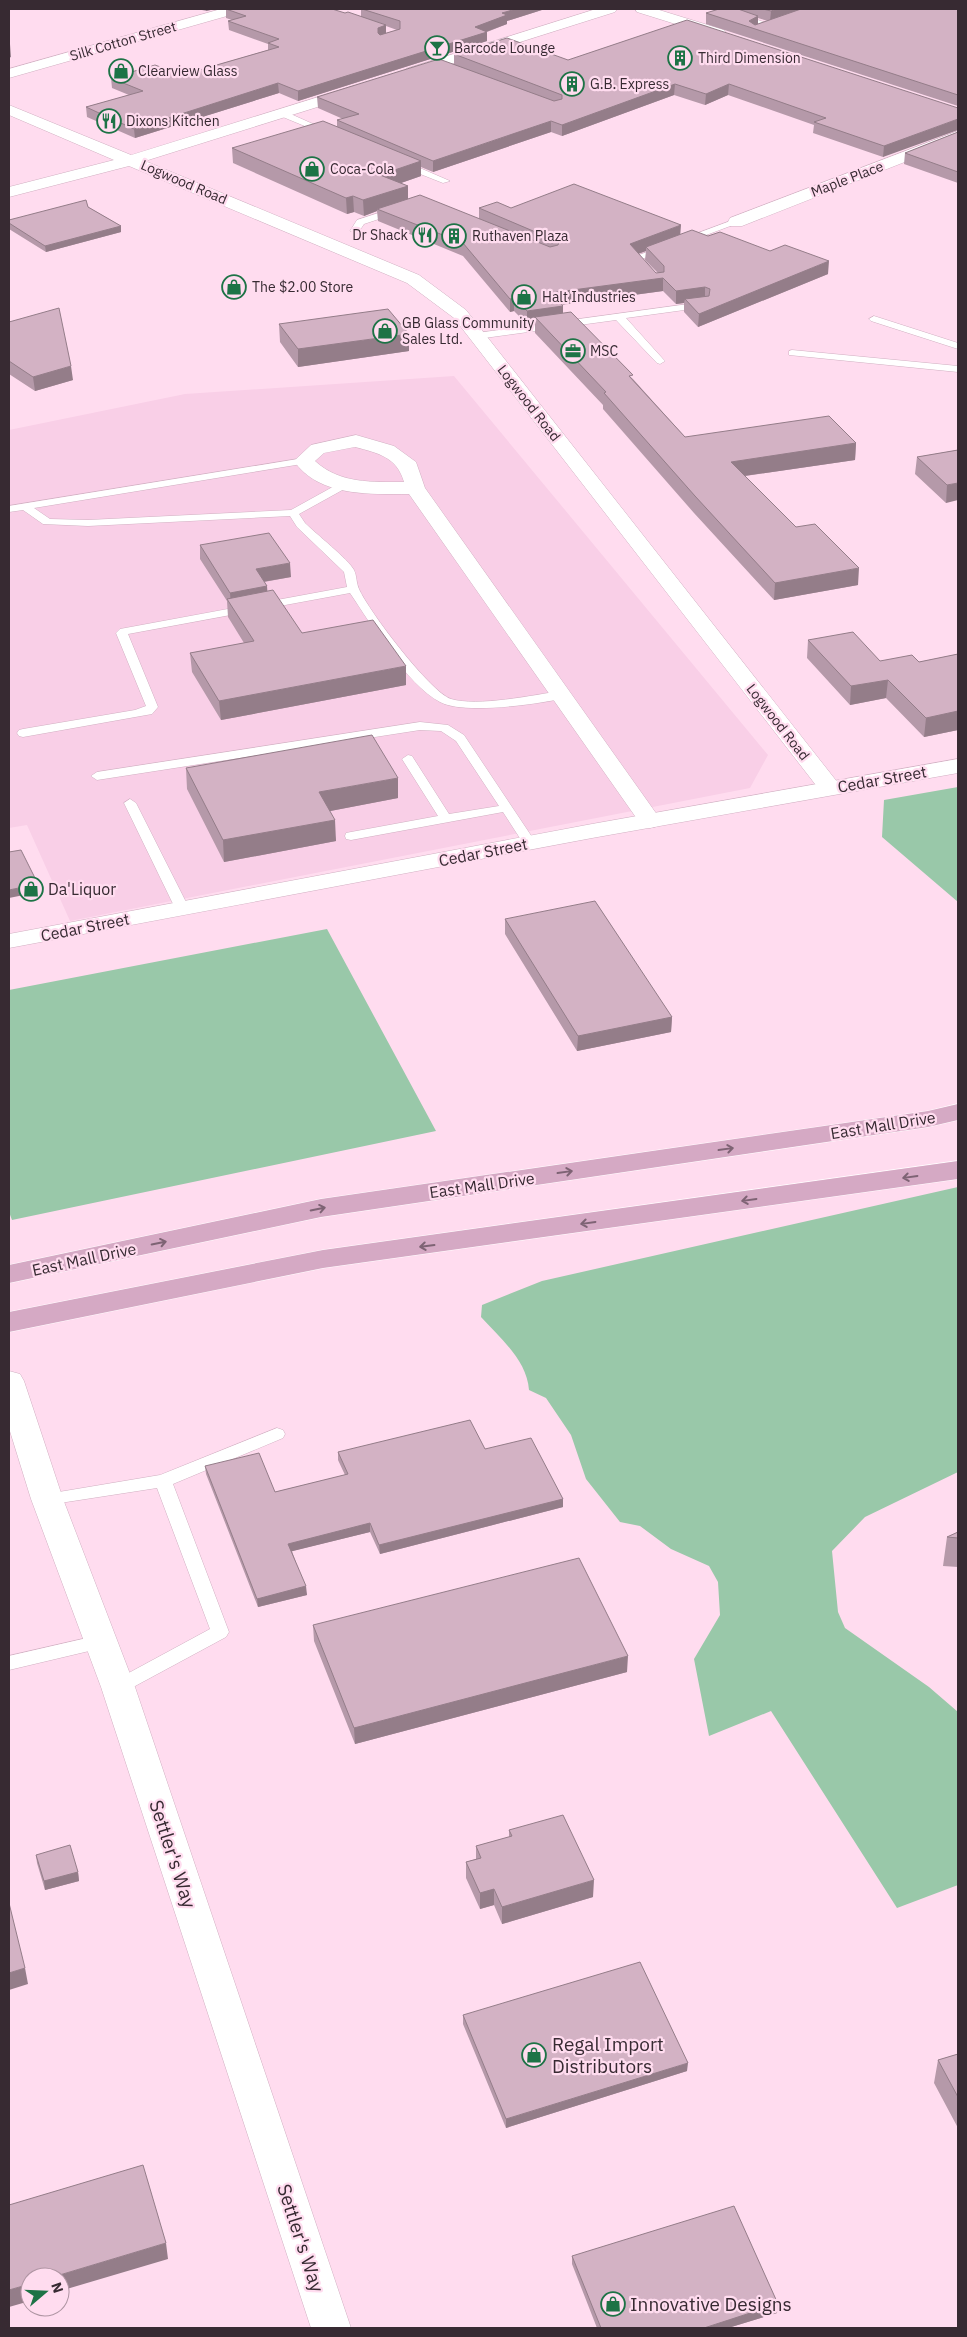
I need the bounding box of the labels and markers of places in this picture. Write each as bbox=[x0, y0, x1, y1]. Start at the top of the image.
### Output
bar icon: Barcode Lounge bbox=[424, 35, 450, 61]
place label: Barcode Lounge bbox=[454, 39, 556, 57]
building icon: Third Dimension bbox=[667, 45, 693, 71]
place label: Third Dimension bbox=[698, 49, 801, 67]
shop icon: Clearview Glass bbox=[108, 58, 134, 84]
place label: Clearview Glass bbox=[138, 62, 238, 80]
building icon: G.B. Express bbox=[559, 71, 585, 97]
place label: G.B. Express bbox=[590, 75, 669, 93]
restaurant icon: Dixons Kitchen bbox=[96, 108, 122, 134]
place label: Dixons Kitchen bbox=[126, 112, 220, 130]
shop icon: Coca-Cola bbox=[299, 156, 325, 182]
place label: Coca-Cola bbox=[330, 160, 395, 178]
restaurant icon: Dr Shack bbox=[412, 222, 438, 248]
building icon: Ruthaven Plaza bbox=[441, 223, 467, 249]
place label: Dr Shack bbox=[352, 226, 409, 244]
place label: Ruthaven Plaza bbox=[472, 227, 569, 245]
shop icon: The $2.00 Store bbox=[221, 274, 247, 300]
place label: The $2.00 Store bbox=[252, 278, 354, 296]
shop icon: Halt Industries bbox=[511, 284, 537, 310]
place label: Halt Industries bbox=[542, 288, 636, 306]
place label: GB Glass Community Sales Ltd. bbox=[402, 314, 534, 348]
shop icon: GB Glass Community Sales Ltd. bbox=[372, 318, 398, 344]
office icon: MSC bbox=[560, 338, 586, 364]
place label: MSC bbox=[590, 342, 619, 360]
shop icon: Da'Liquor bbox=[18, 876, 44, 902]
place label: Da'Liquor bbox=[48, 879, 116, 899]
place label: Regal Import Distributors bbox=[552, 2032, 664, 2078]
shop icon: Regal Import Distributors bbox=[521, 2042, 547, 2068]
shop icon: Innovative Designs bbox=[600, 2291, 626, 2317]
place label: Innovative Designs bbox=[630, 2292, 792, 2316]

